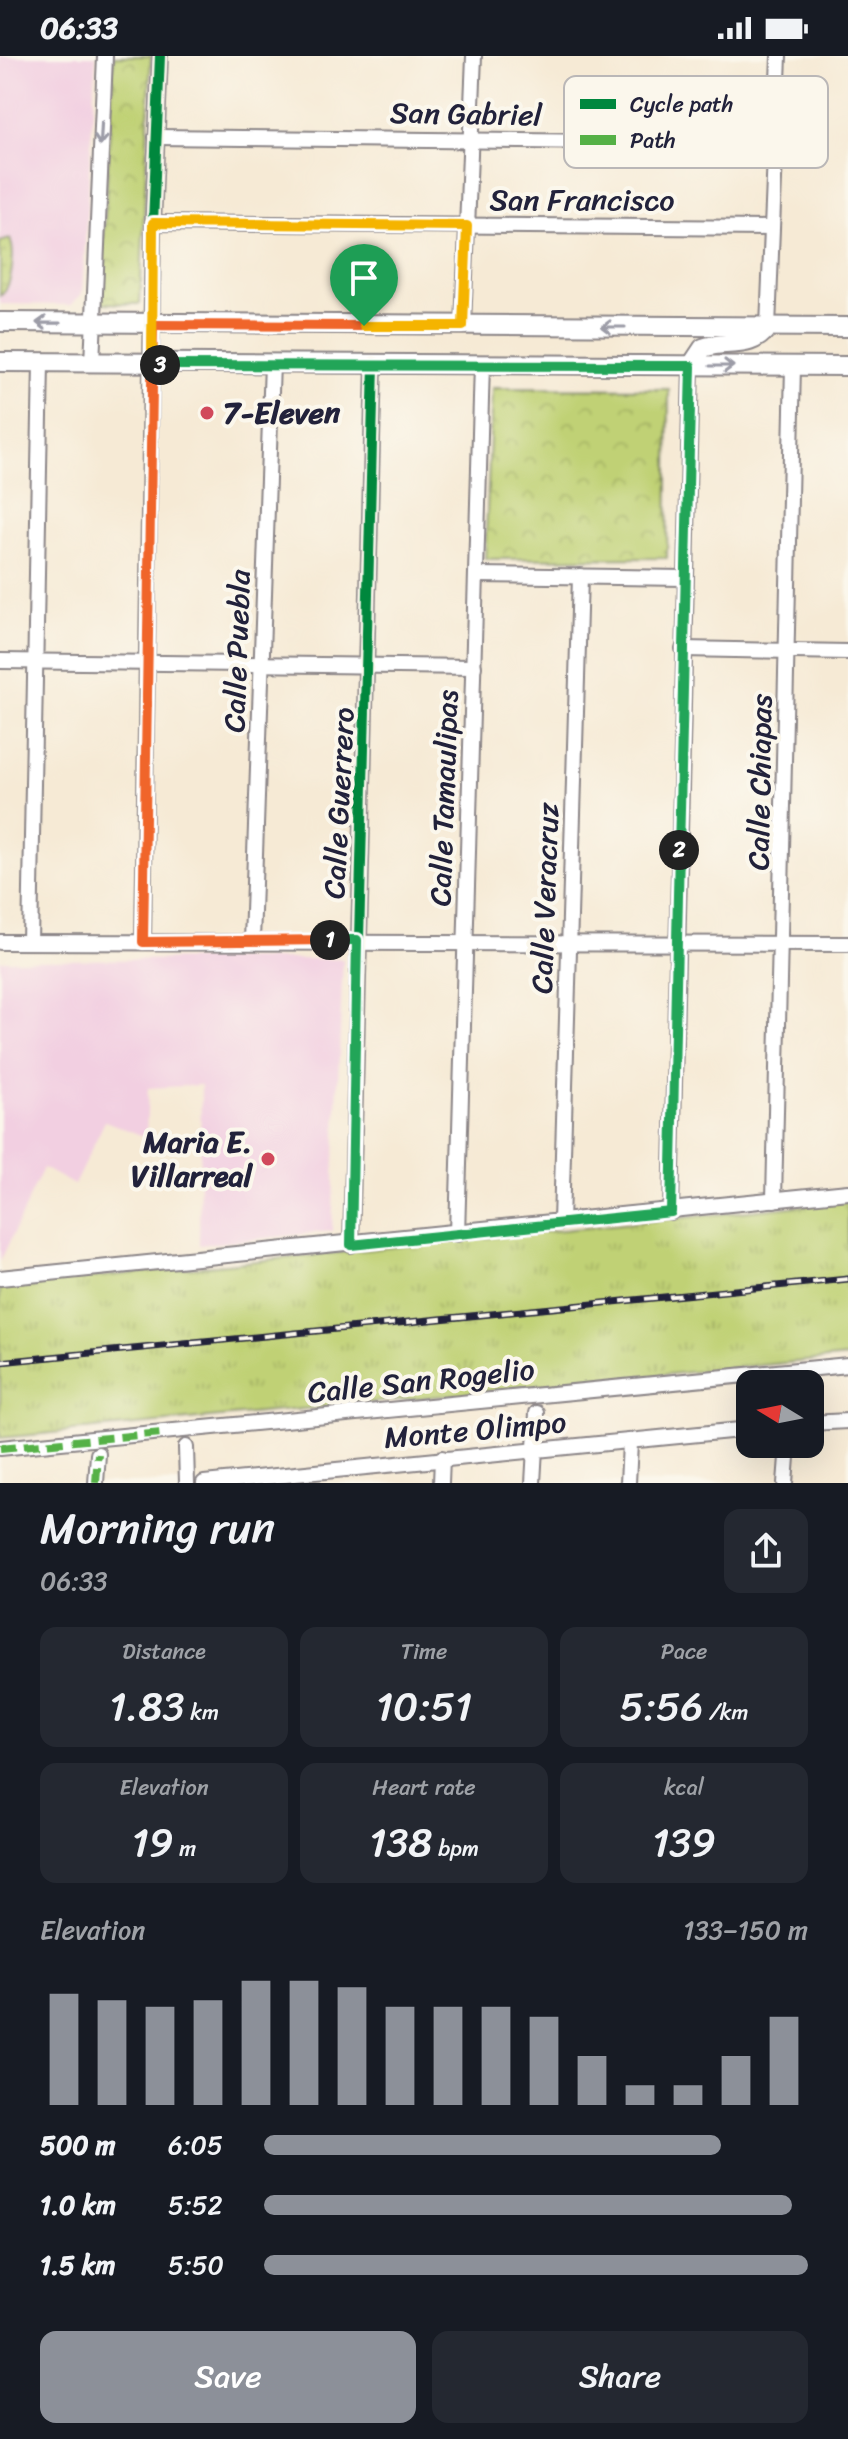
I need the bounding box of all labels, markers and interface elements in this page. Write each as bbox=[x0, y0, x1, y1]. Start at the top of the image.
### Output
text: 06:33 bbox=[40, 1, 118, 55]
legend bbox=[564, 76, 828, 168]
text: Cycle path bbox=[630, 85, 733, 124]
street label: San Gabriel bbox=[389, 86, 544, 142]
one-way arrow bbox=[94, 120, 109, 147]
text: Path bbox=[630, 121, 676, 160]
street label: San Francisco bbox=[489, 173, 675, 227]
pin bbox=[330, 244, 398, 326]
icon: arrive bbox=[342, 256, 386, 300]
one-way arrow bbox=[35, 315, 62, 331]
one-way arrow bbox=[600, 319, 627, 335]
pin: 3 bbox=[140, 345, 180, 385]
text: 3 bbox=[154, 345, 166, 384]
one-way arrow bbox=[708, 358, 735, 374]
place label: 7-Eleven bbox=[223, 386, 341, 440]
marker: 7-Eleven bbox=[198, 404, 216, 422]
street label: Calle Puebla bbox=[207, 568, 267, 733]
street label: Calle Tamaulipas bbox=[413, 688, 475, 907]
street label: Calle Chiapas bbox=[731, 693, 789, 871]
street label: Calle Guerrero bbox=[307, 706, 371, 900]
street label: Calle Veracruz bbox=[515, 801, 575, 995]
pin: 2 bbox=[659, 830, 699, 870]
text: 2 bbox=[673, 830, 685, 869]
pin: 1 bbox=[310, 920, 350, 960]
text: 1 bbox=[325, 920, 335, 959]
place label: Maria E. Villarreal bbox=[131, 1115, 253, 1203]
marker: Maria E. Villarreal bbox=[259, 1150, 277, 1168]
street label: Calle San Rogelio bbox=[305, 1342, 537, 1420]
north arrow bbox=[736, 1370, 824, 1458]
map controls bbox=[736, 1370, 824, 1458]
street label: Monte Olimpo bbox=[382, 1395, 568, 1465]
text: Morning run bbox=[40, 1489, 275, 1567]
button: share bbox=[724, 1509, 808, 1593]
text: 06:33 bbox=[40, 1558, 108, 1604]
text: Distance bbox=[122, 1632, 206, 1671]
text: Time bbox=[401, 1632, 447, 1671]
text: Pace bbox=[661, 1632, 707, 1671]
text: 1.83 bbox=[109, 1671, 185, 1742]
text: 10:51 bbox=[376, 1671, 472, 1742]
text: 5:56 bbox=[620, 1671, 703, 1742]
text: km bbox=[185, 1693, 219, 1732]
text: /km bbox=[703, 1693, 748, 1732]
text: Elevation bbox=[119, 1768, 209, 1807]
text: Heart rate bbox=[372, 1768, 476, 1807]
text: kcal bbox=[664, 1768, 704, 1807]
text: 19 bbox=[132, 1807, 174, 1878]
text: 138 bbox=[369, 1807, 432, 1878]
text: 139 bbox=[652, 1807, 716, 1878]
text: m bbox=[174, 1829, 196, 1868]
text: bpm bbox=[432, 1829, 479, 1868]
text: Elevation bbox=[40, 1907, 145, 1953]
text: 133–150 m bbox=[683, 1907, 808, 1953]
text: 500 m bbox=[40, 2122, 115, 2168]
text: 6:05 bbox=[168, 2122, 223, 2168]
text: 1.0 km bbox=[40, 2182, 116, 2228]
text: 5:52 bbox=[168, 2182, 223, 2228]
text: 1.5 km bbox=[40, 2242, 115, 2288]
text: 5:50 bbox=[168, 2242, 224, 2288]
button: Save bbox=[40, 2331, 416, 2423]
button: Share bbox=[432, 2331, 808, 2423]

